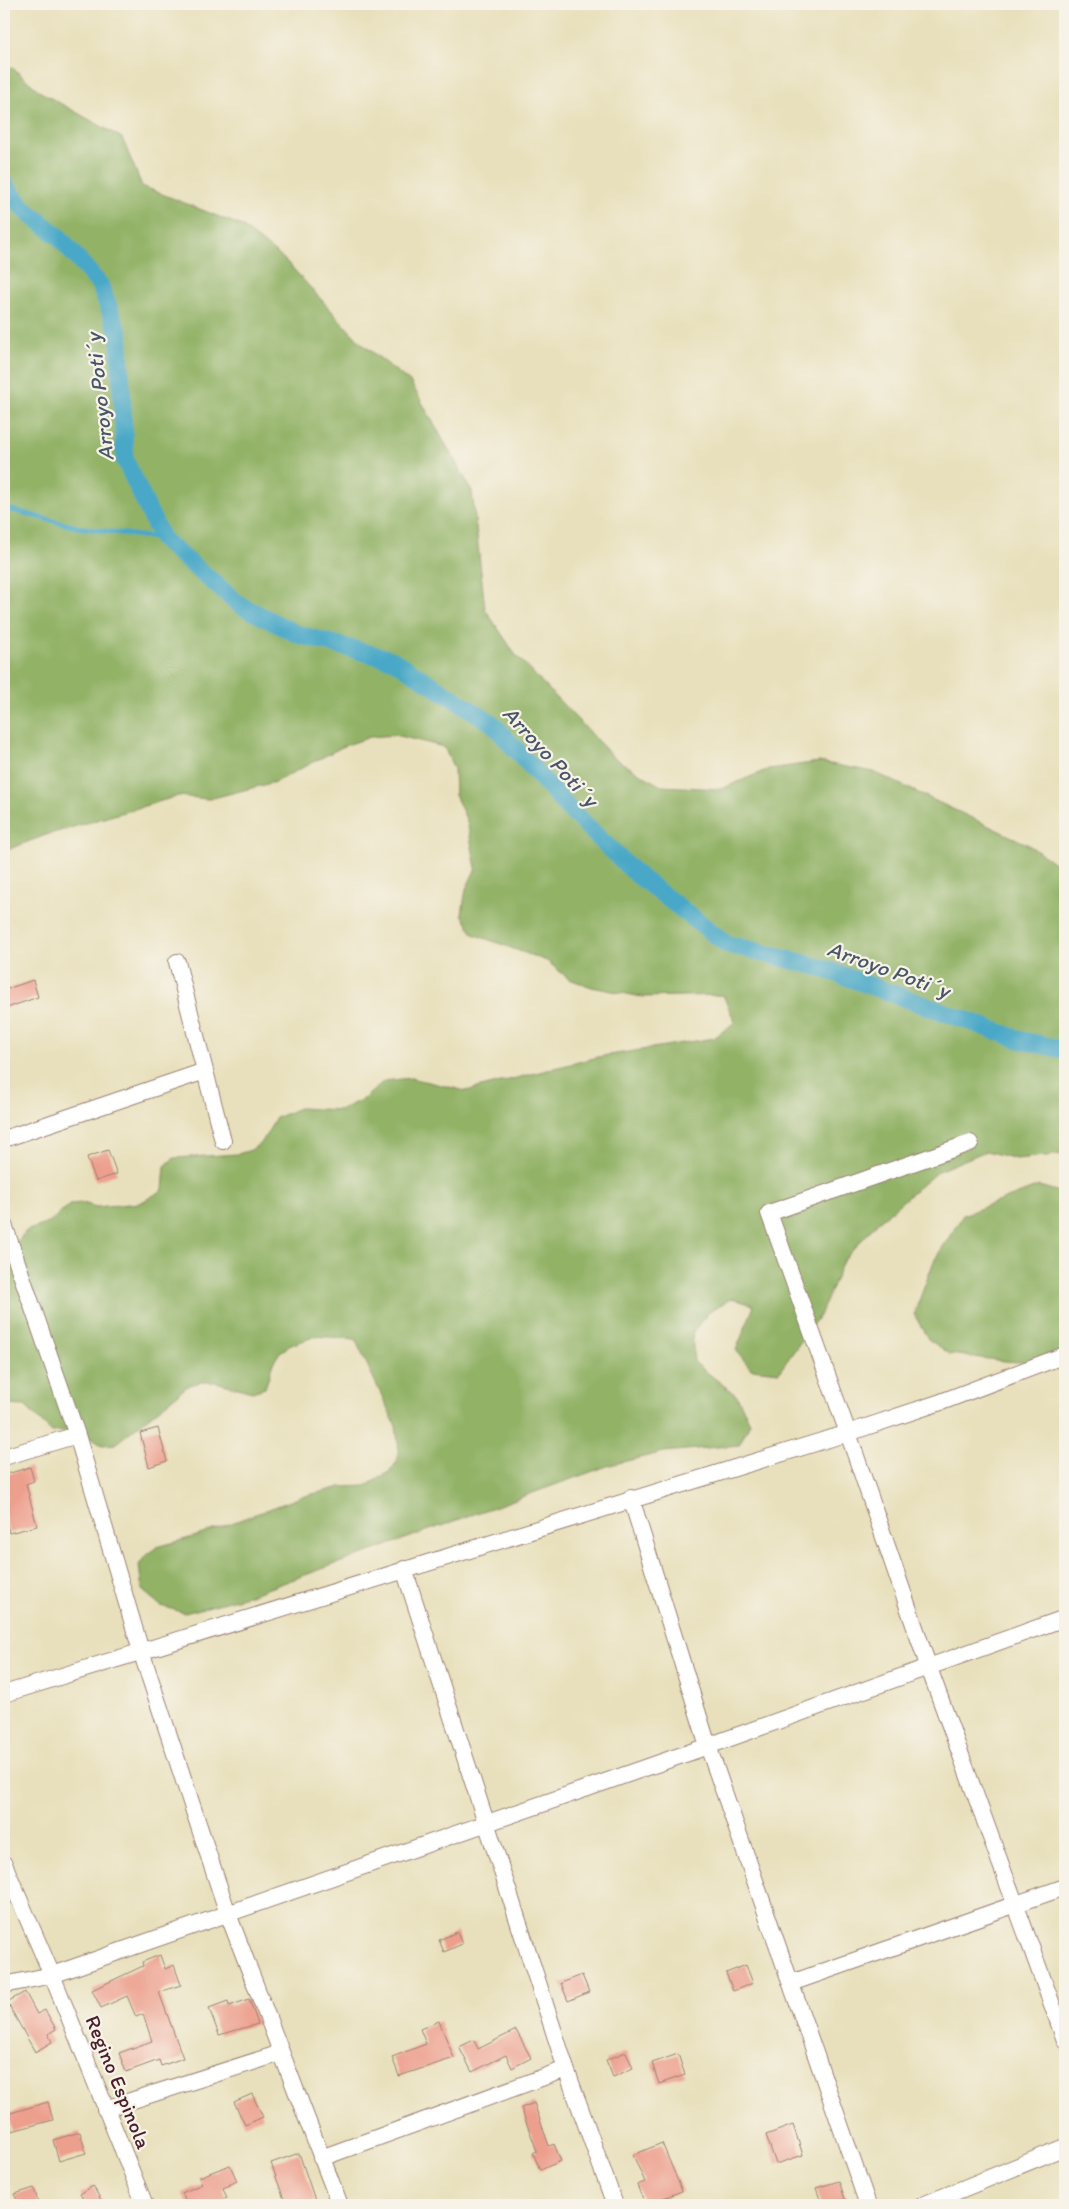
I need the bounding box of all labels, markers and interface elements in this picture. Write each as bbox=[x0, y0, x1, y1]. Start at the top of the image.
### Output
water label: Arroyo Poti´y bbox=[79, 329, 120, 462]
water label: Arroyo Poti´y bbox=[497, 700, 606, 814]
water label: Arroyo Poti´y bbox=[824, 935, 956, 1005]
street label: Regino Espinola bbox=[80, 2012, 157, 2152]

